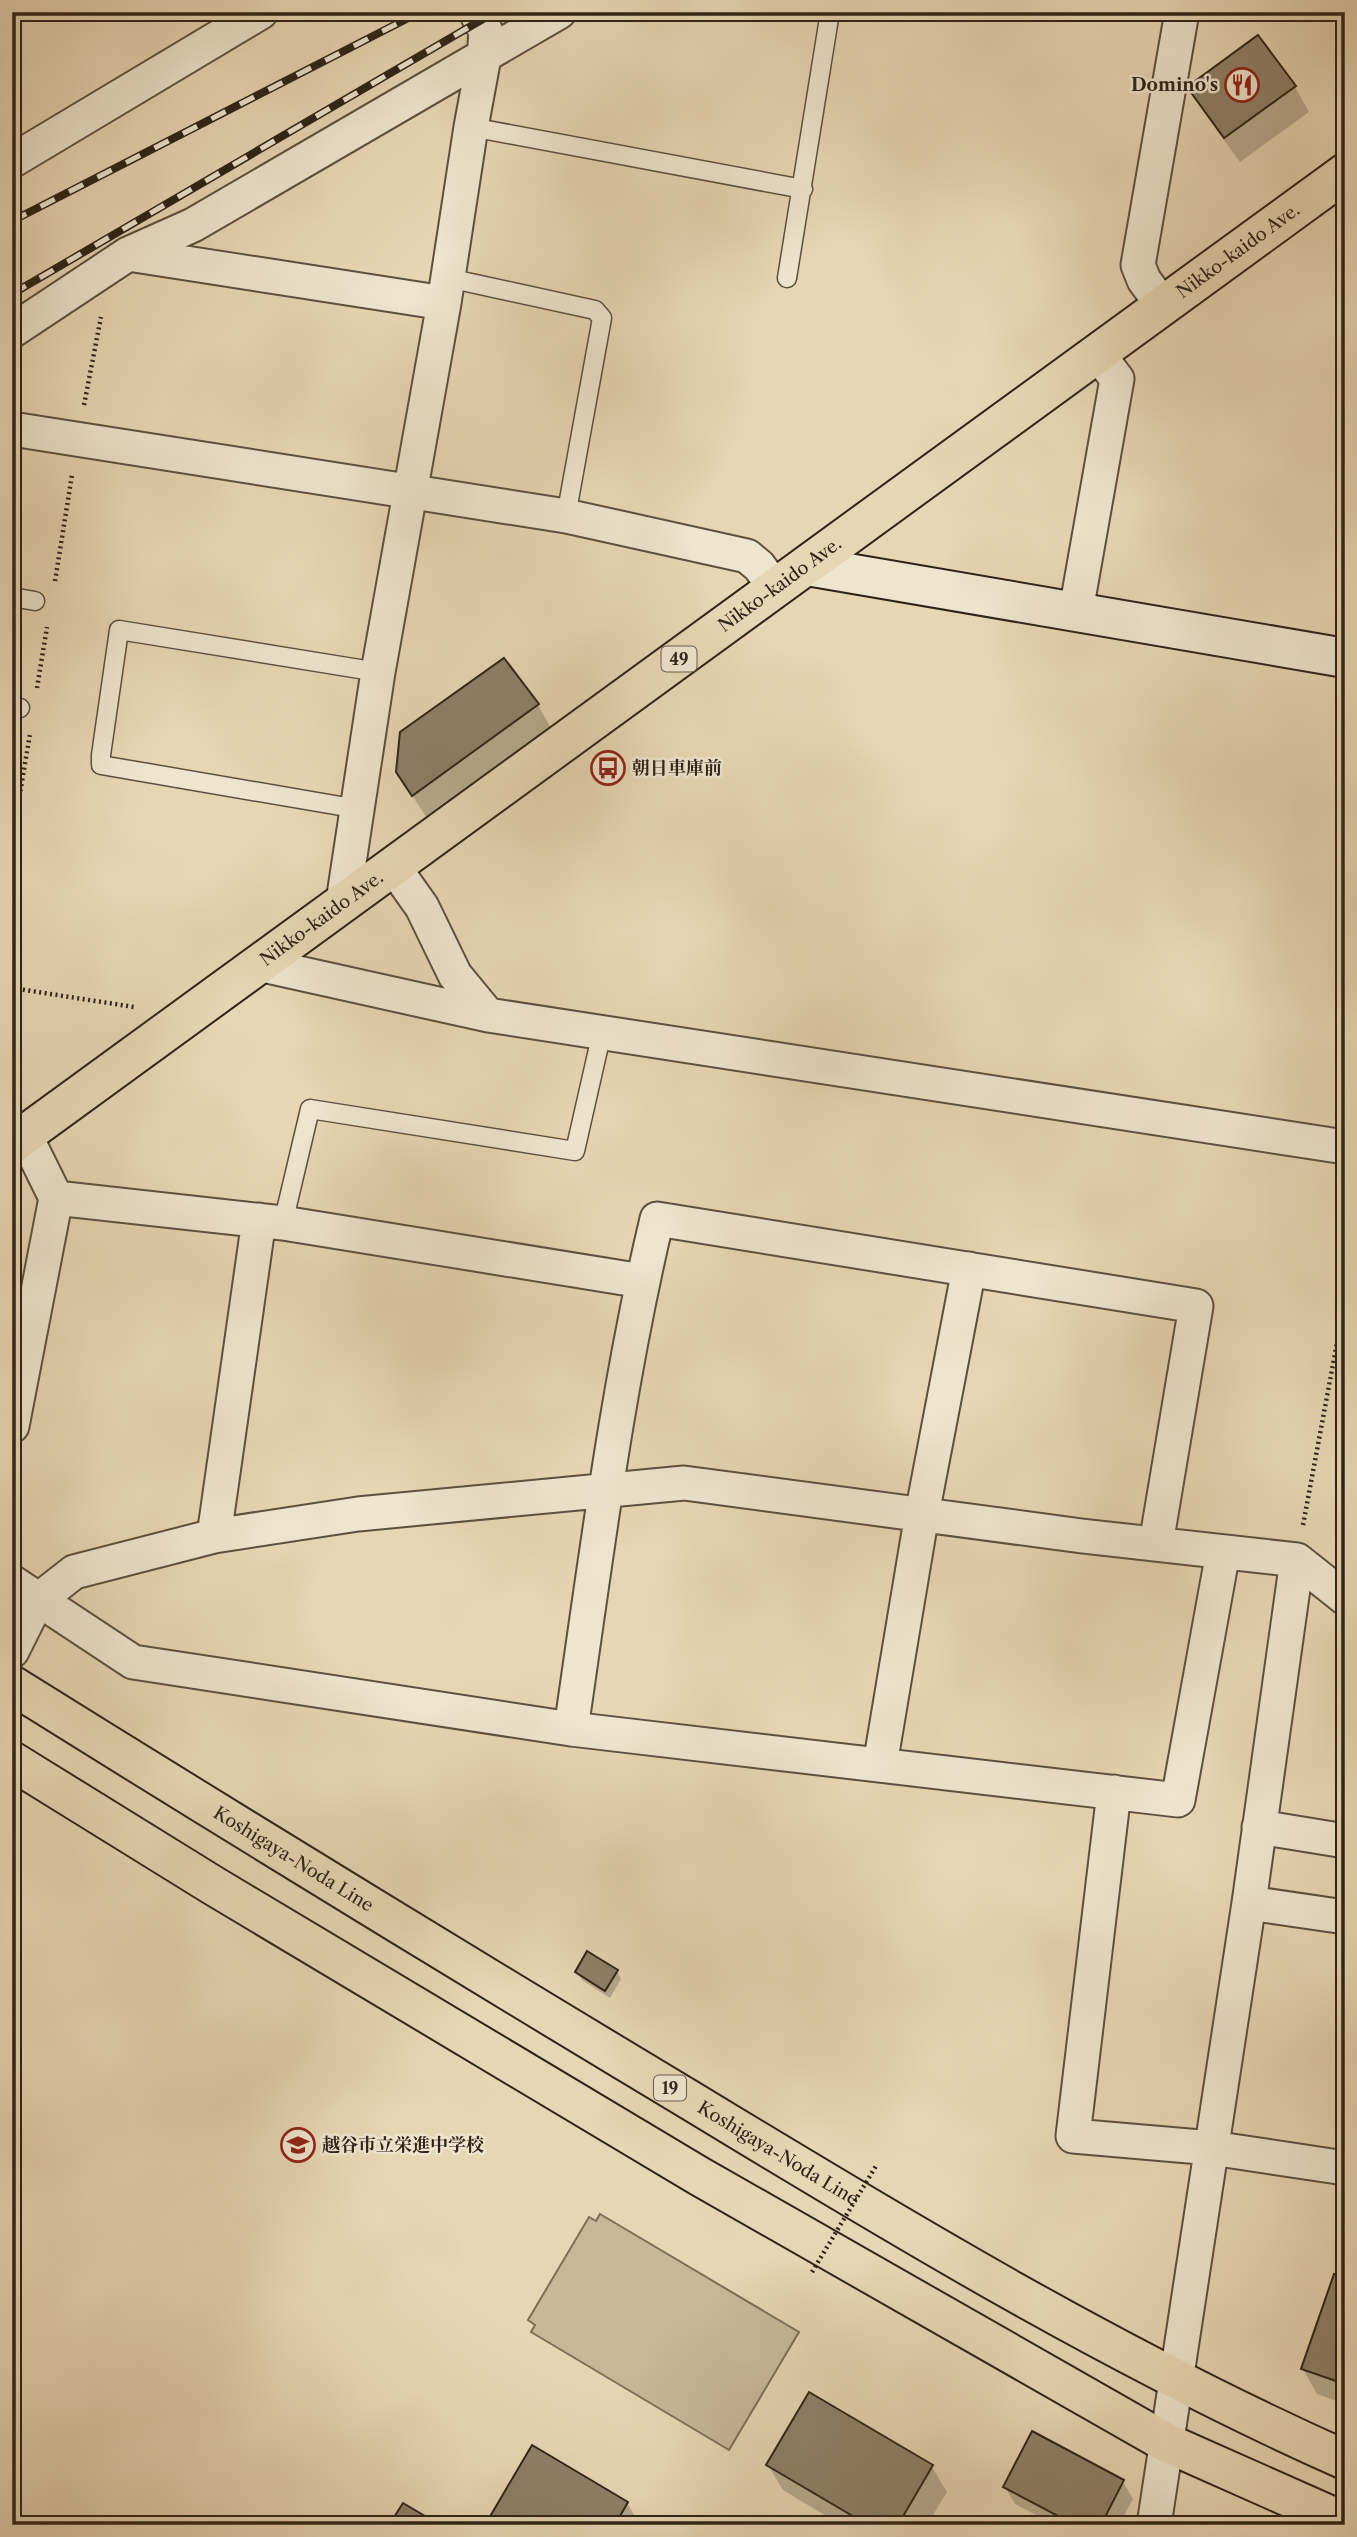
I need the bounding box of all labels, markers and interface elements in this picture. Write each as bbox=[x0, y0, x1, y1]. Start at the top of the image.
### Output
restaurant icon: Domino's bbox=[1223, 66, 1261, 104]
place label: Domino's bbox=[1131, 74, 1218, 96]
street label: Nikko-kaido Ave. bbox=[1172, 199, 1304, 303]
street label: Nikko-kaido Ave. bbox=[714, 532, 846, 637]
road number: 49 bbox=[662, 646, 696, 672]
bus stop icon: 朝日車庫前 bbox=[589, 749, 627, 787]
place label: 朝日車庫前 bbox=[632, 757, 722, 779]
street label: Nikko-kaido Ave. bbox=[256, 866, 387, 971]
street label: Koshigaya-Noda Line bbox=[209, 1802, 378, 1917]
road number: 19 bbox=[654, 2076, 686, 2100]
street label: Koshigaya-Noda Line bbox=[694, 2097, 863, 2210]
school or university icon: 越谷市立栄進中学校 bbox=[279, 2126, 317, 2164]
place label: 越谷市立栄進中学校 bbox=[322, 2134, 484, 2156]

